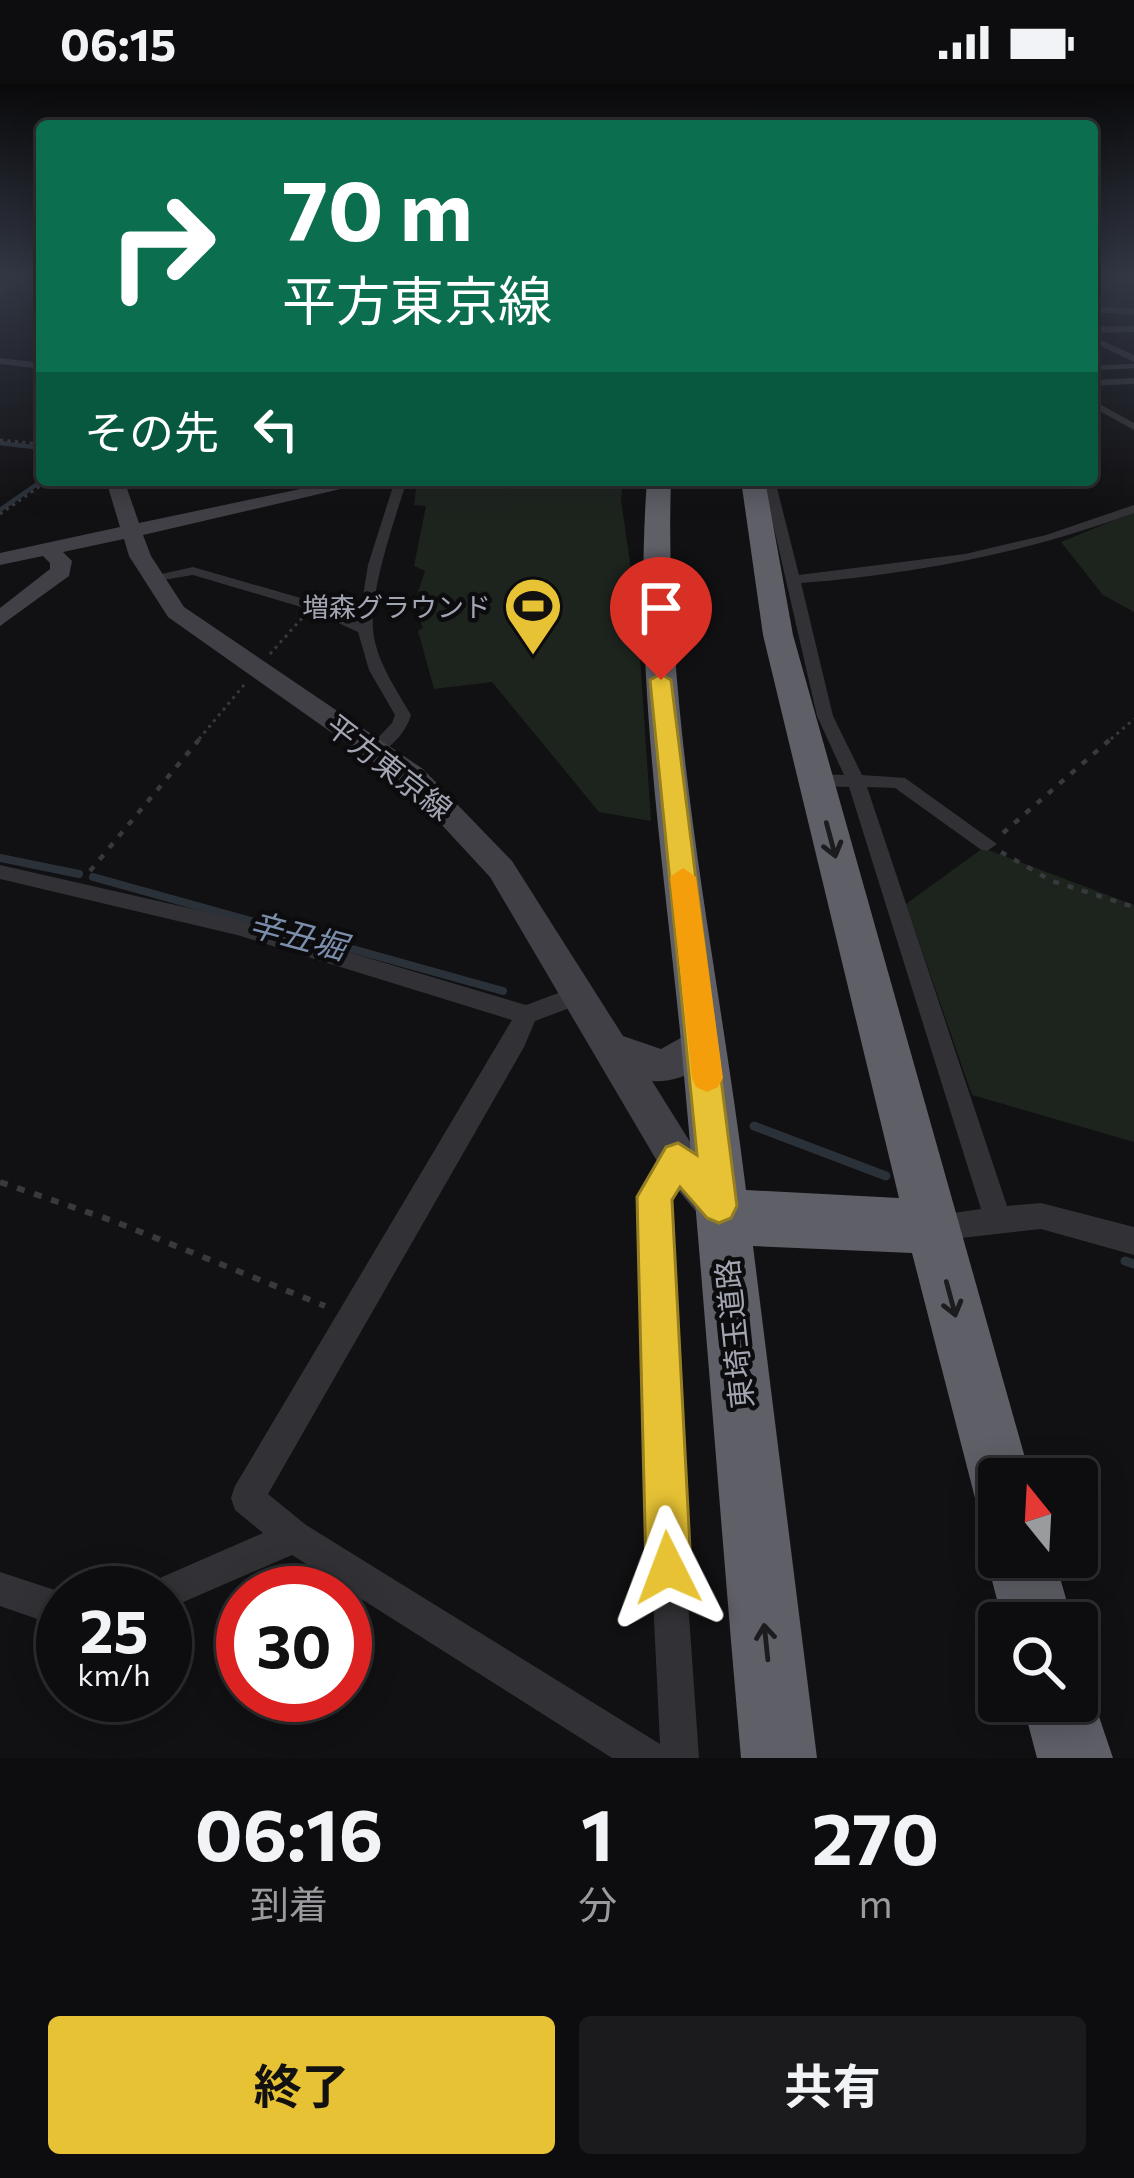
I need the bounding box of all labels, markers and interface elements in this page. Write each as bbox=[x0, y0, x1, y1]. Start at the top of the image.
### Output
text: 06:15 bbox=[60, 15, 176, 70]
text: 70 m bbox=[282, 156, 473, 258]
icon: right bbox=[84, 168, 240, 324]
text: 平方東京線 bbox=[282, 266, 552, 332]
icon: left bbox=[243, 396, 309, 462]
text: その先 bbox=[84, 403, 219, 458]
pin bbox=[610, 557, 712, 680]
sports icon: 増森グラウンド bbox=[502, 575, 564, 657]
icon: arrive bbox=[628, 575, 694, 641]
place label: 増森グラウンド bbox=[302, 590, 491, 623]
street label: 平方東京線 bbox=[320, 705, 460, 827]
one-way arrow bbox=[821, 821, 843, 859]
water label: 辛丑堀 bbox=[245, 901, 356, 968]
street label: 東埼玉道路 bbox=[707, 1257, 759, 1411]
one-way arrow bbox=[941, 1279, 963, 1317]
north arrow bbox=[978, 1458, 1098, 1578]
map controls bbox=[978, 1458, 1098, 1722]
position arrow bbox=[605, 1505, 731, 1631]
speed limit sign: 30 bbox=[216, 1566, 372, 1722]
text: 25 bbox=[79, 1592, 149, 1665]
button: search bbox=[978, 1602, 1098, 1722]
one-way arrow bbox=[755, 1623, 777, 1662]
text: km/h bbox=[78, 1655, 150, 1692]
text: 06:16 bbox=[195, 1788, 383, 1876]
text: 1 bbox=[581, 1788, 614, 1876]
text: 270 bbox=[812, 1792, 939, 1880]
text: m bbox=[858, 1878, 892, 1926]
text: 到着 bbox=[250, 1879, 328, 1927]
text: 分 bbox=[578, 1879, 617, 1927]
button: 終了 bbox=[48, 2016, 555, 2154]
button: 共有 bbox=[579, 2016, 1086, 2154]

